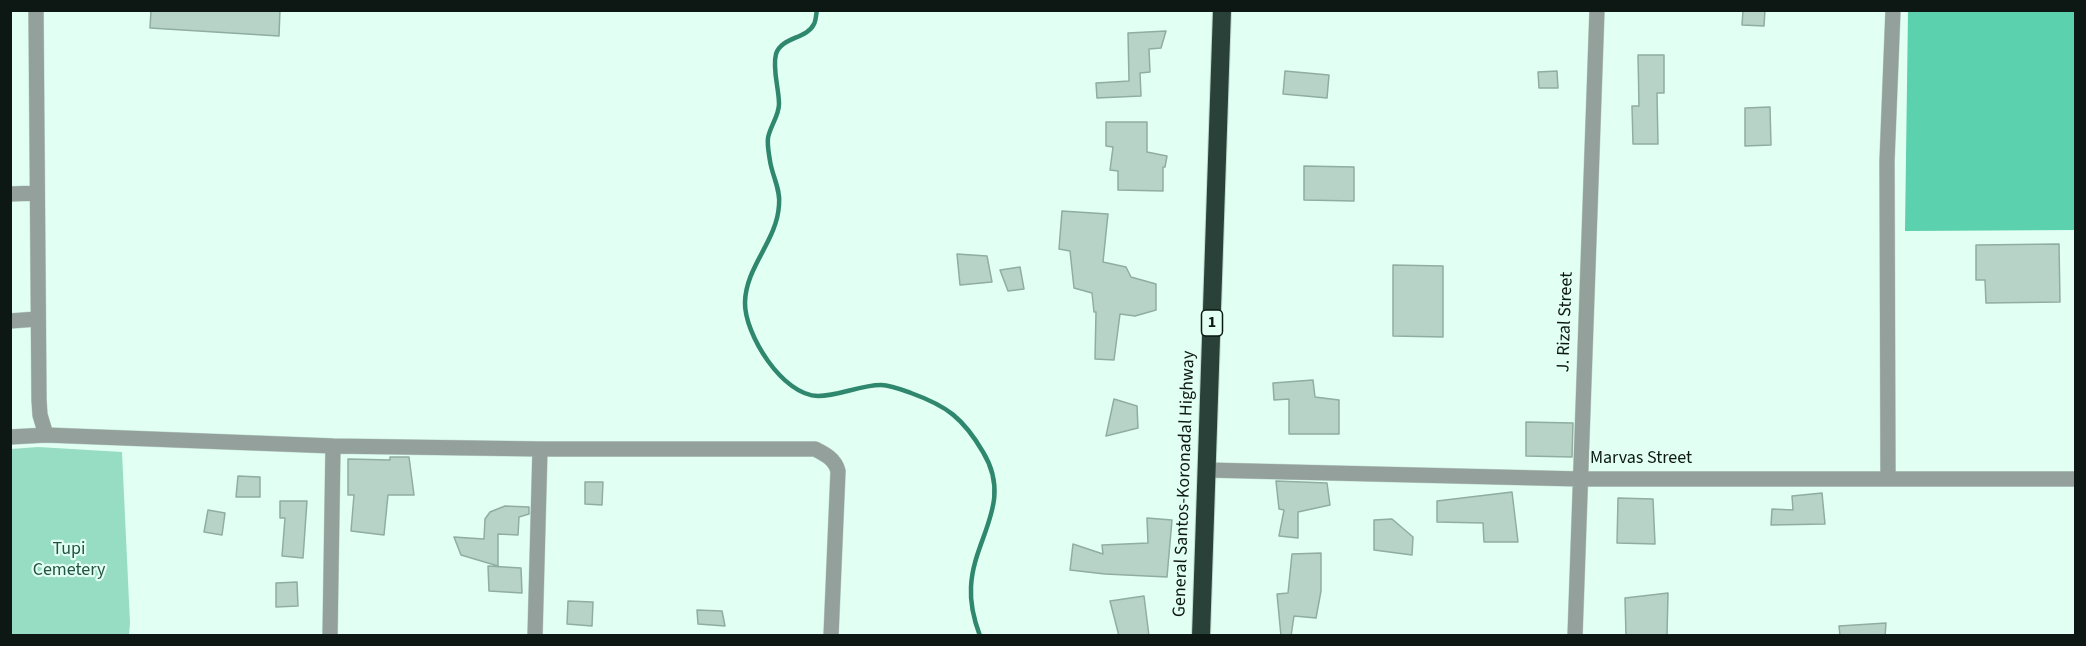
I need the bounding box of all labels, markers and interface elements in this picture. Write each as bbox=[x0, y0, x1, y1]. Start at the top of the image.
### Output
street label: J. Rizal Street bbox=[1553, 271, 1579, 373]
road number: 1 bbox=[1202, 310, 1222, 336]
street label: General Santos-Koronadal Highway bbox=[1170, 350, 1200, 618]
street label: Marvas Street bbox=[1590, 448, 1692, 470]
park label: Tupi Cemetery bbox=[33, 539, 105, 582]

